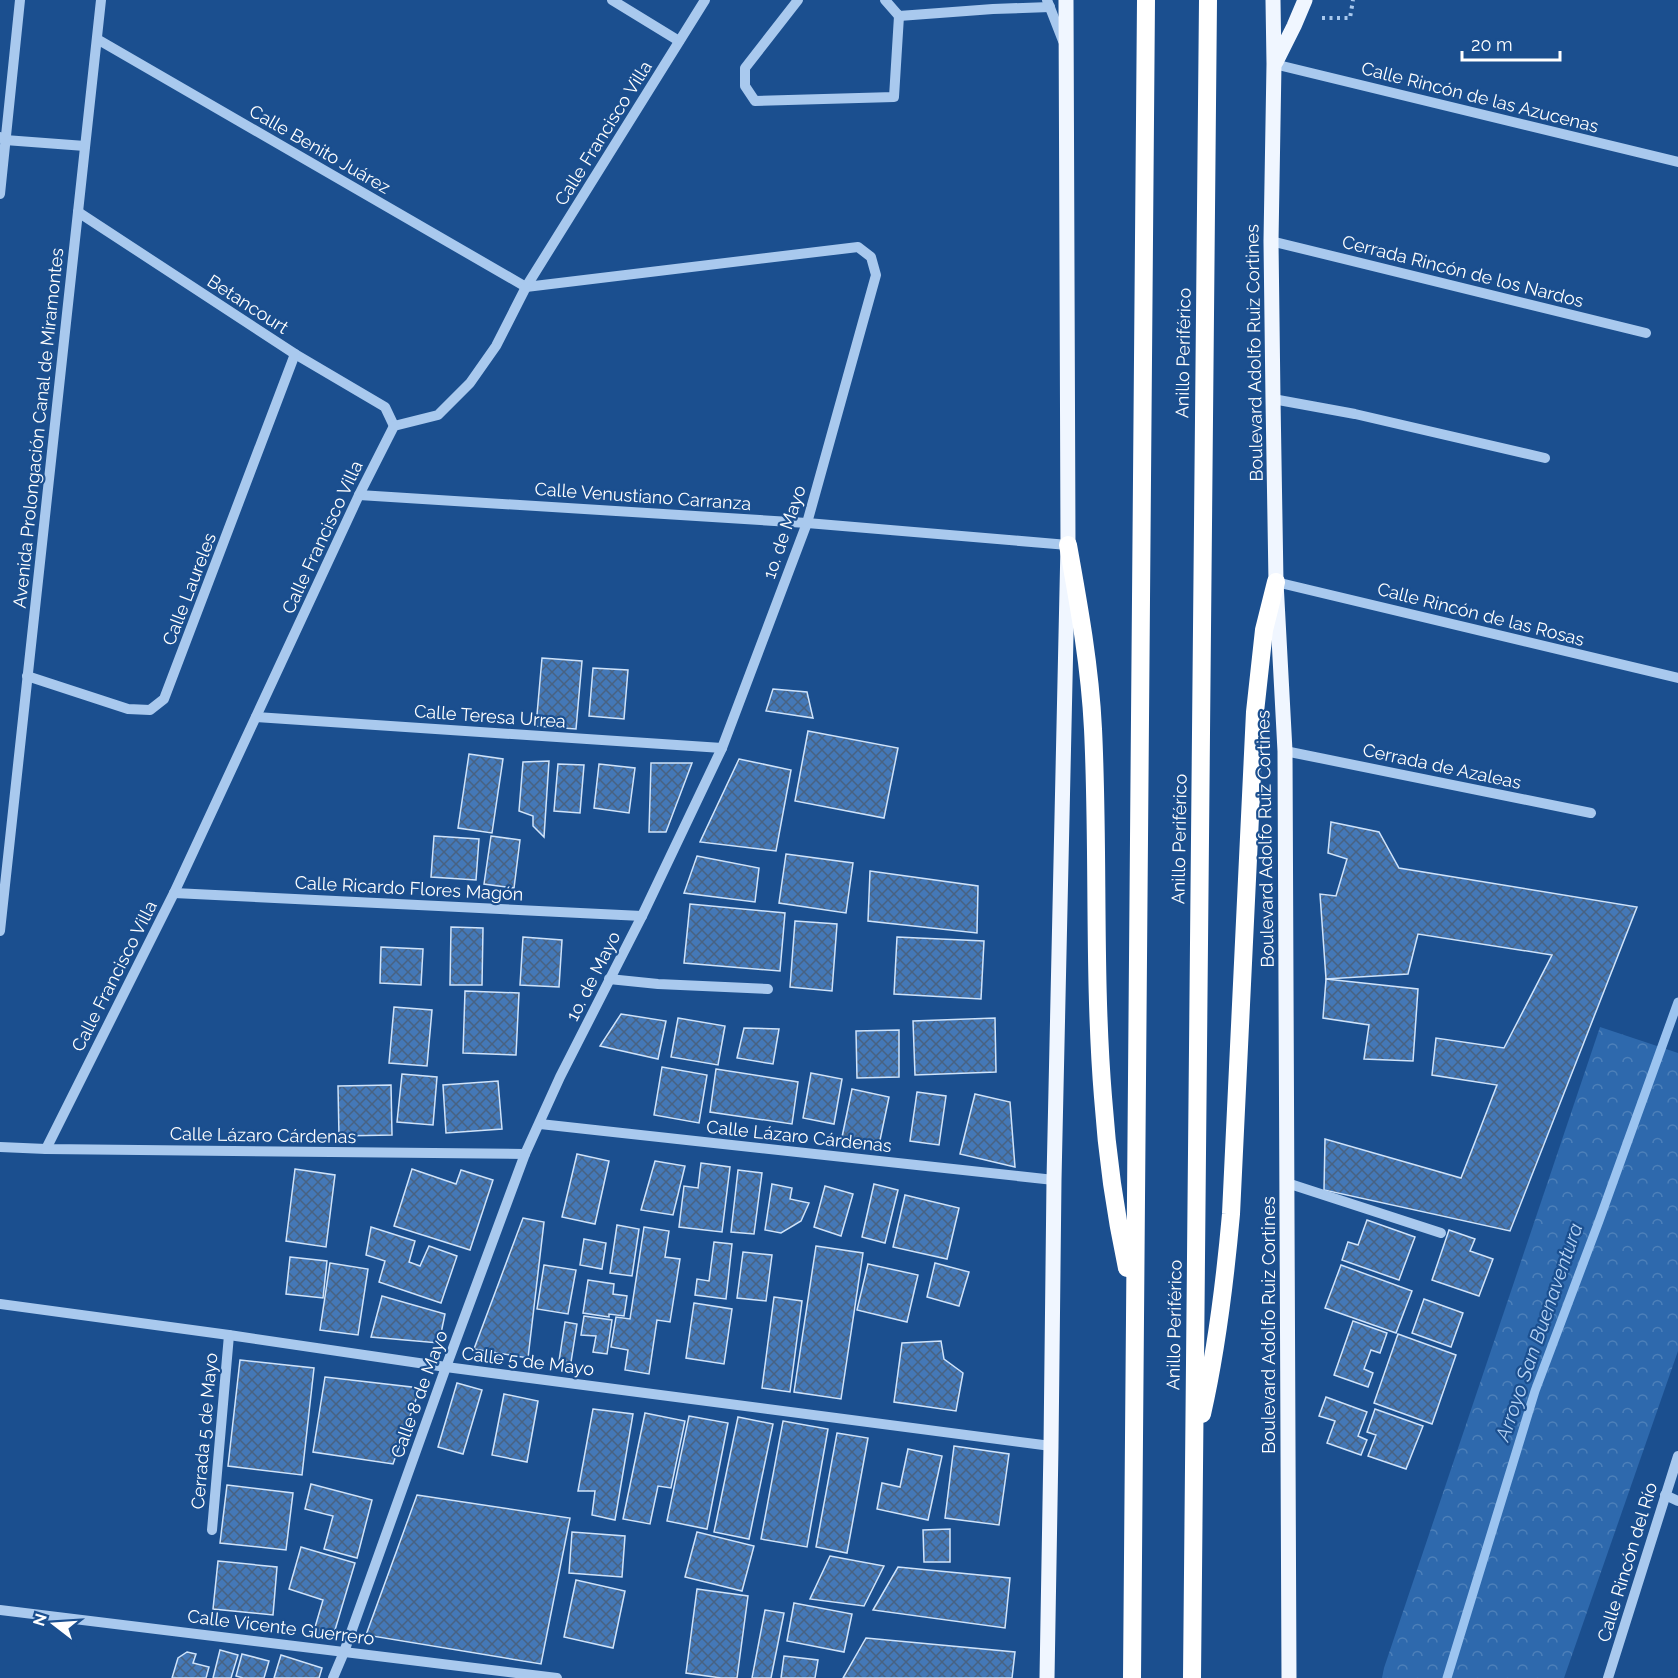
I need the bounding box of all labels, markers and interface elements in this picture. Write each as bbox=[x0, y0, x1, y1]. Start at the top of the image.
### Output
scale bar bbox=[1462, 24, 1560, 62]
text: 20 m bbox=[1471, 34, 1513, 55]
street label: Calle Francisco Villa bbox=[550, 57, 656, 209]
street label: Calle Rincón de las Azucenas bbox=[1359, 57, 1601, 137]
street label: Calle Benito Juárez bbox=[246, 100, 394, 198]
street label: Boulevard Adolfo Ruiz Cortines bbox=[1241, 224, 1267, 482]
street label: Cerrada Rincón de los Nardos bbox=[1340, 231, 1586, 311]
street label: Avenida Prolongación Canal de Miramontes bbox=[9, 246, 67, 609]
street label: Betancourt bbox=[204, 270, 292, 338]
street label: Anillo Periférico bbox=[1171, 287, 1195, 418]
street label: Calle Francisco Villa bbox=[277, 457, 367, 617]
street label: Calle Venustiano Carranza bbox=[534, 478, 752, 514]
street label: 1o. de Mayo bbox=[758, 482, 810, 582]
street label: Calle Laureles bbox=[158, 529, 220, 648]
street label: Calle Rincón de las Rosas bbox=[1375, 578, 1587, 650]
street label: Calle Teresa Urrea bbox=[413, 700, 567, 732]
street label: Boulevard Adolfo Ruiz Cortines bbox=[1252, 710, 1278, 968]
street label: Cerrada de Azaleas bbox=[1361, 739, 1523, 793]
street label: Anillo Periférico bbox=[1167, 773, 1191, 904]
street label: Calle Ricardo Flores Magón bbox=[294, 872, 524, 904]
street label: Calle Francisco Villa bbox=[67, 897, 161, 1055]
street label: 1o. de Mayo bbox=[561, 927, 625, 1024]
street label: Calle Lázaro Cárdenas bbox=[705, 1116, 893, 1156]
street label: Calle Lázaro Cárdenas bbox=[170, 1123, 357, 1147]
street label: Boulevard Adolfo Ruiz Cortines bbox=[1258, 1196, 1279, 1454]
water label: Arroyo San Buenaventura bbox=[1490, 1220, 1588, 1445]
street label: Anillo Periférico bbox=[1162, 1259, 1186, 1390]
street label: Calle 8 de Mayo bbox=[386, 1327, 452, 1461]
street label: Calle 5 de Mayo bbox=[461, 1342, 596, 1380]
street label: Cerrada 5 de Mayo bbox=[187, 1352, 221, 1510]
street label: Calle Rincón del Río bbox=[1593, 1479, 1661, 1644]
north arrow bbox=[24, 1594, 84, 1654]
street label: Calle Vicente Guerrero bbox=[186, 1605, 376, 1649]
text: N bbox=[29, 1611, 51, 1628]

